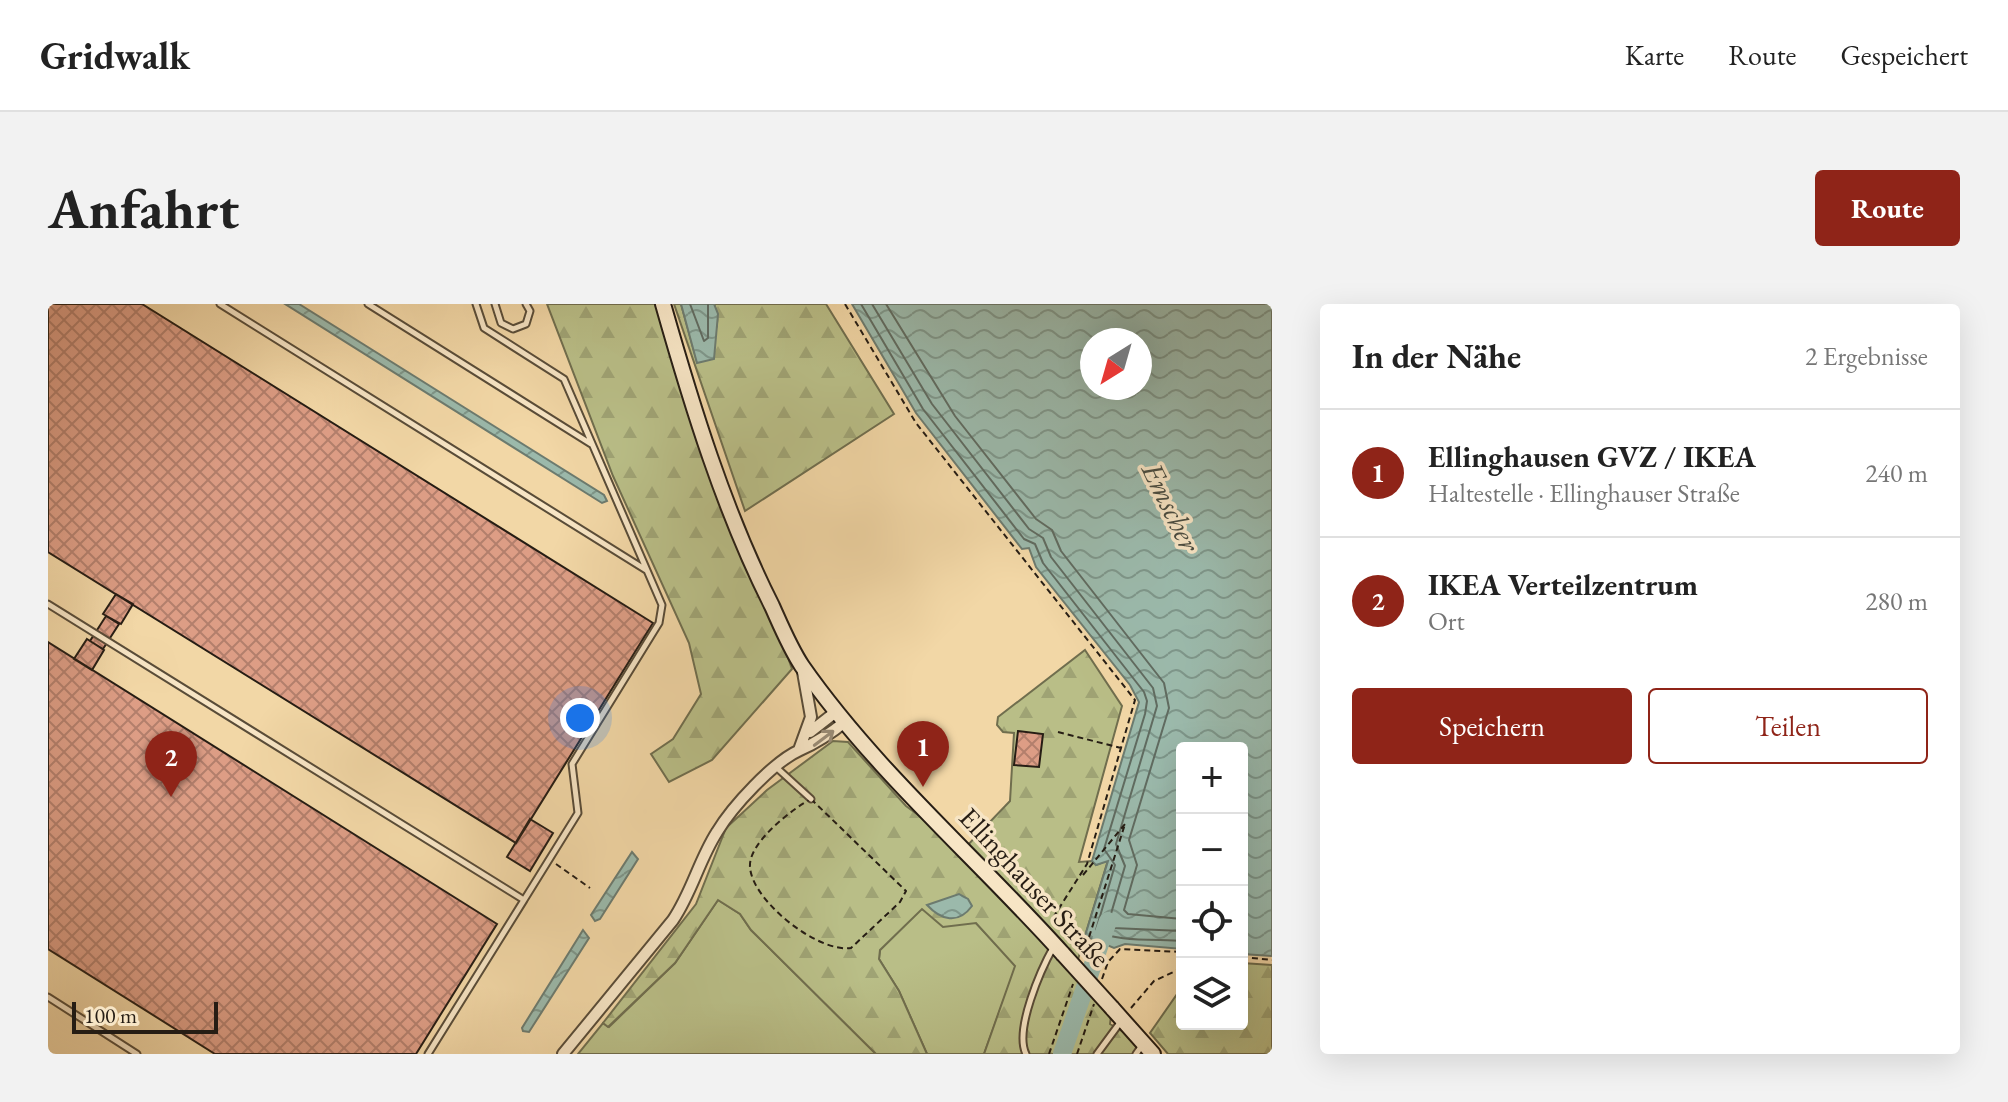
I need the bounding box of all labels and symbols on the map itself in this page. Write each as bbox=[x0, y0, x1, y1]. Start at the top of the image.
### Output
north arrow bbox=[1080, 328, 1152, 400]
water label: Emscher bbox=[1133, 455, 1210, 559]
your location bbox=[560, 698, 600, 738]
pin: 1 bbox=[897, 721, 949, 787]
one-way arrow bbox=[813, 730, 834, 747]
pin: 2 bbox=[145, 731, 197, 797]
street label: Ellinghauser Straße bbox=[952, 800, 1118, 975]
scale bar bbox=[72, 998, 218, 1034]

